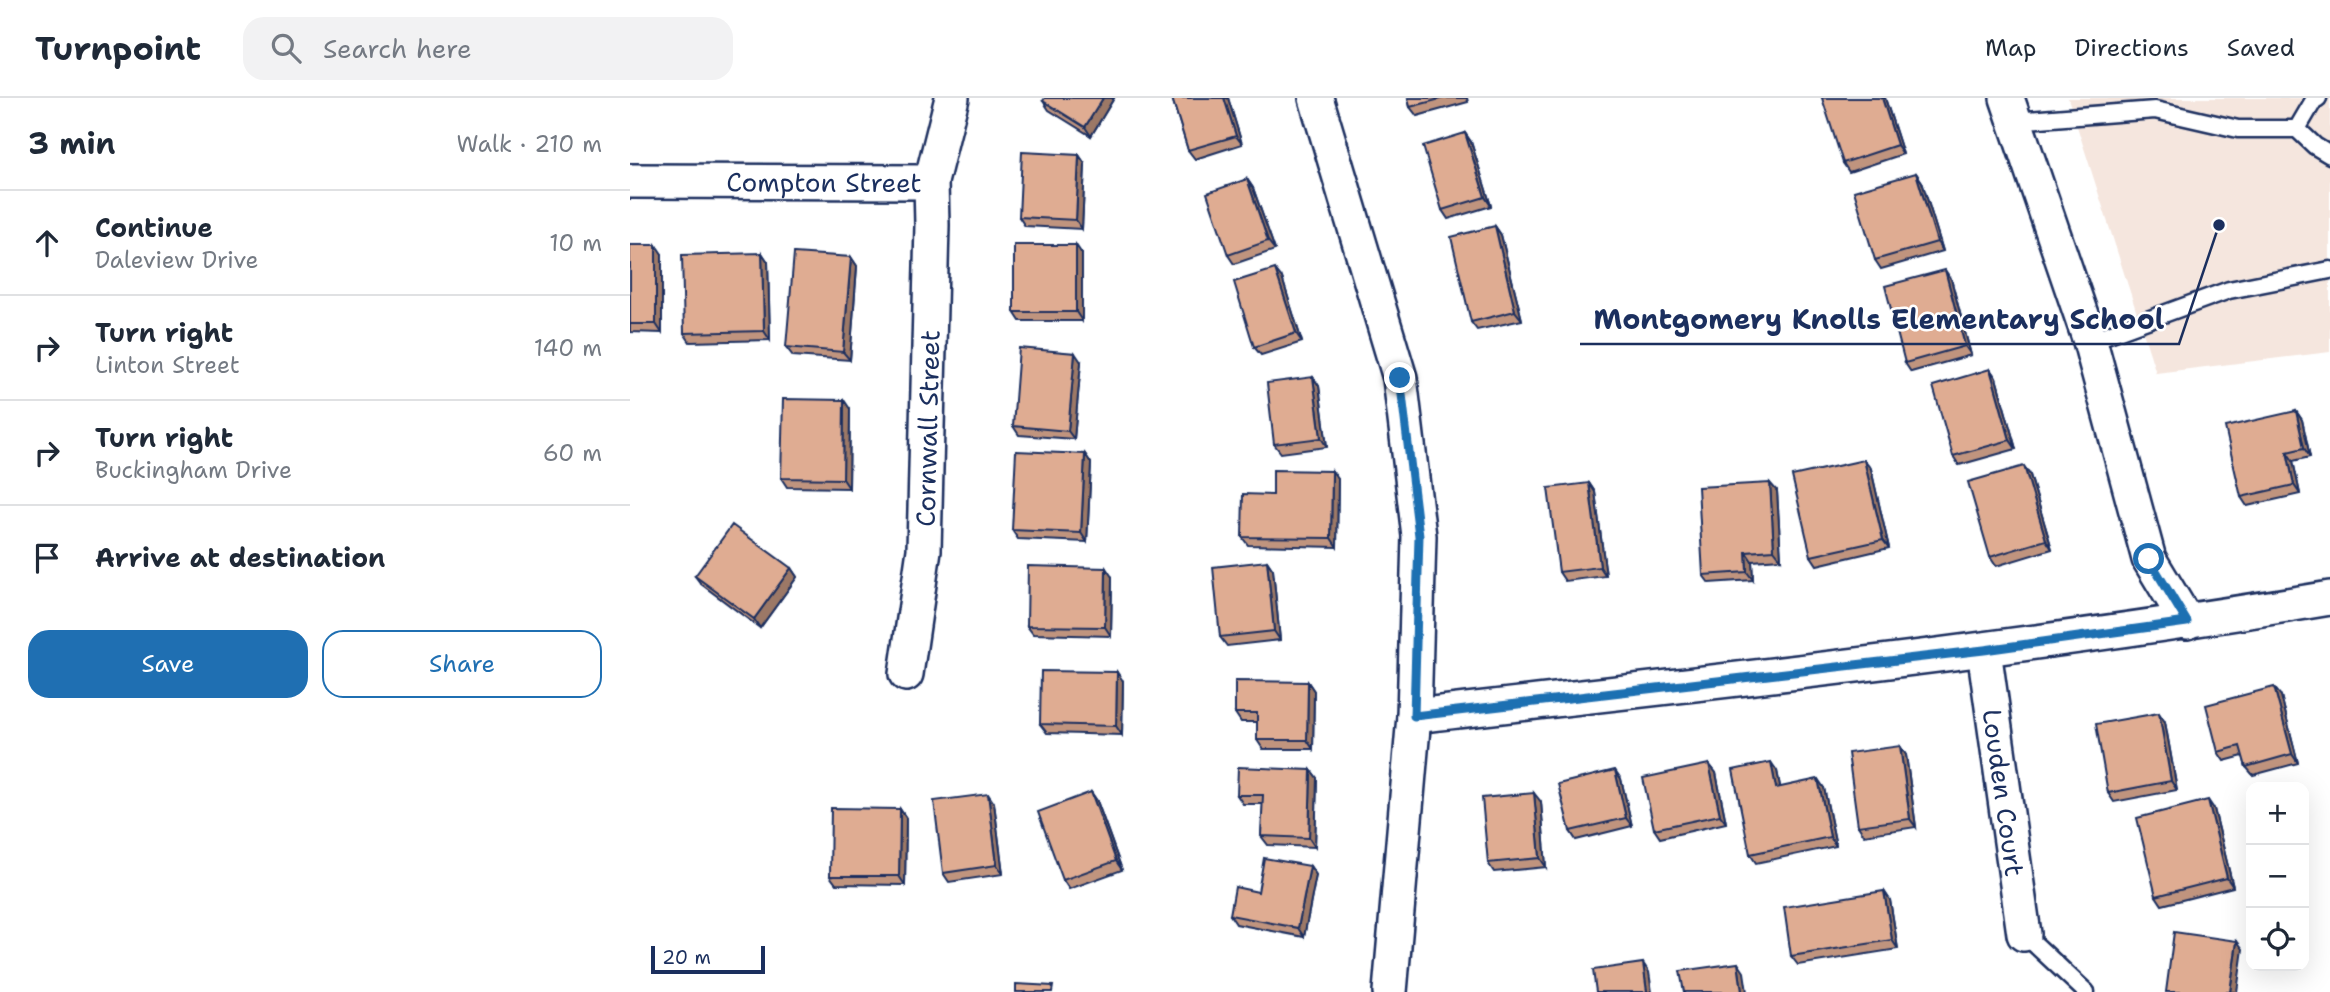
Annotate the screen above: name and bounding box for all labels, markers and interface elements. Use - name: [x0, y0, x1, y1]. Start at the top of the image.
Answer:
- search box: [243, 17, 733, 80]
- text: Turnpoint: [35, 26, 201, 71]
- icon: search: [267, 29, 305, 67]
- text: Search here: [323, 31, 472, 66]
- text: Map: [1985, 32, 2036, 64]
- text: Directions: [2074, 32, 2189, 64]
- text: Saved: [2227, 32, 2295, 64]
- text: 3 min: [28, 123, 115, 164]
- text: Walk · 210 m: [457, 129, 602, 159]
- street label: Compton Street: [726, 164, 922, 199]
- text: Continue: [95, 210, 213, 245]
- icon: ahead: [28, 224, 66, 262]
- text: 10 m: [549, 228, 602, 258]
- text: Daleview Drive: [95, 245, 259, 275]
- callout: Montgomery Knolls Elementary School: [1580, 295, 2179, 344]
- text: Montgomery Knolls Elementary School: [1593, 300, 2165, 338]
- text: Turn right: [95, 315, 233, 350]
- icon: right: [28, 329, 66, 367]
- street label: Cornwall Street: [907, 329, 947, 527]
- text: 140 m: [534, 333, 602, 363]
- text: Linton Street: [95, 350, 240, 380]
- route end: [1384, 362, 1415, 393]
- text: Turn right: [95, 420, 233, 455]
- icon: right: [28, 434, 66, 472]
- text: 60 m: [543, 438, 602, 468]
- text: Buckingham Drive: [95, 455, 292, 485]
- icon: arrive: [28, 539, 66, 577]
- text: Arrive at destination: [95, 540, 385, 575]
- route start: [2133, 543, 2164, 574]
- button: Save: [28, 630, 308, 698]
- button: Share: [322, 630, 602, 698]
- street label: Louden Court: [1975, 707, 2033, 879]
- map controls: [2246, 782, 2309, 971]
- button: +: [2246, 782, 2309, 845]
- button: −: [2246, 845, 2309, 908]
- button: locate: [2246, 908, 2309, 971]
- scale bar: [651, 943, 765, 975]
- text: 20 m: [662, 945, 711, 970]

